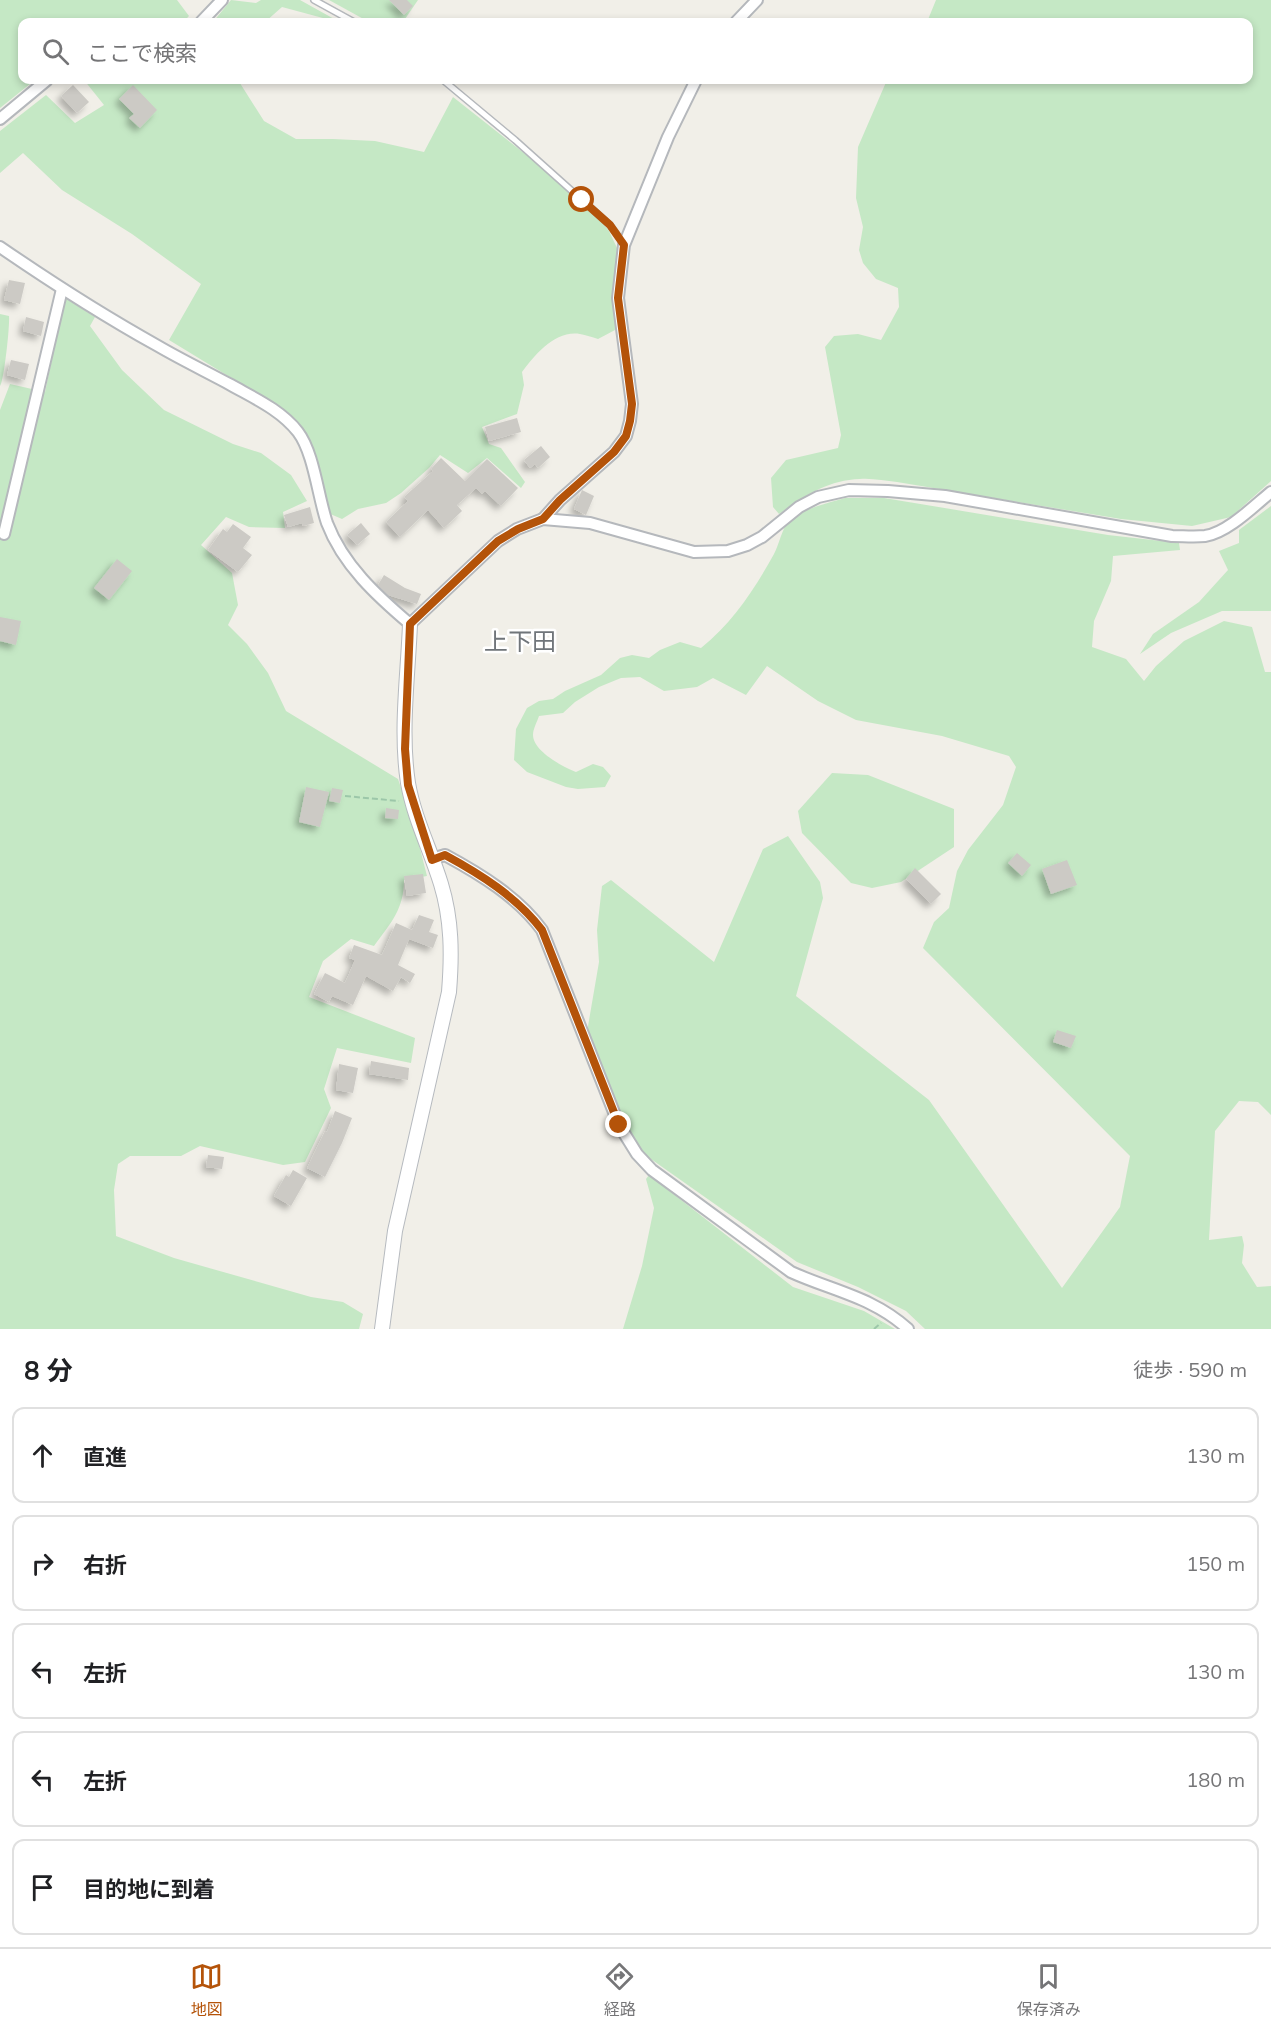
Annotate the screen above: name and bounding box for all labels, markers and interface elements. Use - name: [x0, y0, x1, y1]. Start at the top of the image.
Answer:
- search box: [18, 18, 1253, 84]
- icon: search: [39, 35, 72, 68]
- text: ここで検索: [87, 39, 197, 67]
- route start: [568, 186, 594, 212]
- district label: 上下田: [484, 626, 556, 656]
- route end: [605, 1111, 631, 1137]
- text: 8 分: [24, 1354, 73, 1387]
- text: 徒歩 · 590 m: [1133, 1357, 1247, 1382]
- icon: ahead: [26, 1439, 59, 1472]
- text: 直進: [83, 1443, 127, 1471]
- text: 130 m: [1186, 1443, 1245, 1468]
- icon: right: [26, 1547, 59, 1580]
- text: 右折: [83, 1551, 127, 1579]
- text: 150 m: [1186, 1551, 1245, 1576]
- icon: left: [26, 1655, 59, 1688]
- text: 左折: [83, 1659, 127, 1687]
- text: 130 m: [1186, 1659, 1245, 1684]
- icon: left: [26, 1763, 59, 1796]
- text: 左折: [83, 1767, 127, 1795]
- text: 180 m: [1186, 1767, 1245, 1792]
- icon: arrive: [26, 1871, 59, 1904]
- text: 目的地に到着: [83, 1875, 215, 1903]
- tab: 地図: [190, 1960, 223, 2020]
- tab: 経路: [603, 1960, 636, 2020]
- tab: 保存済み: [1017, 1960, 1081, 2020]

